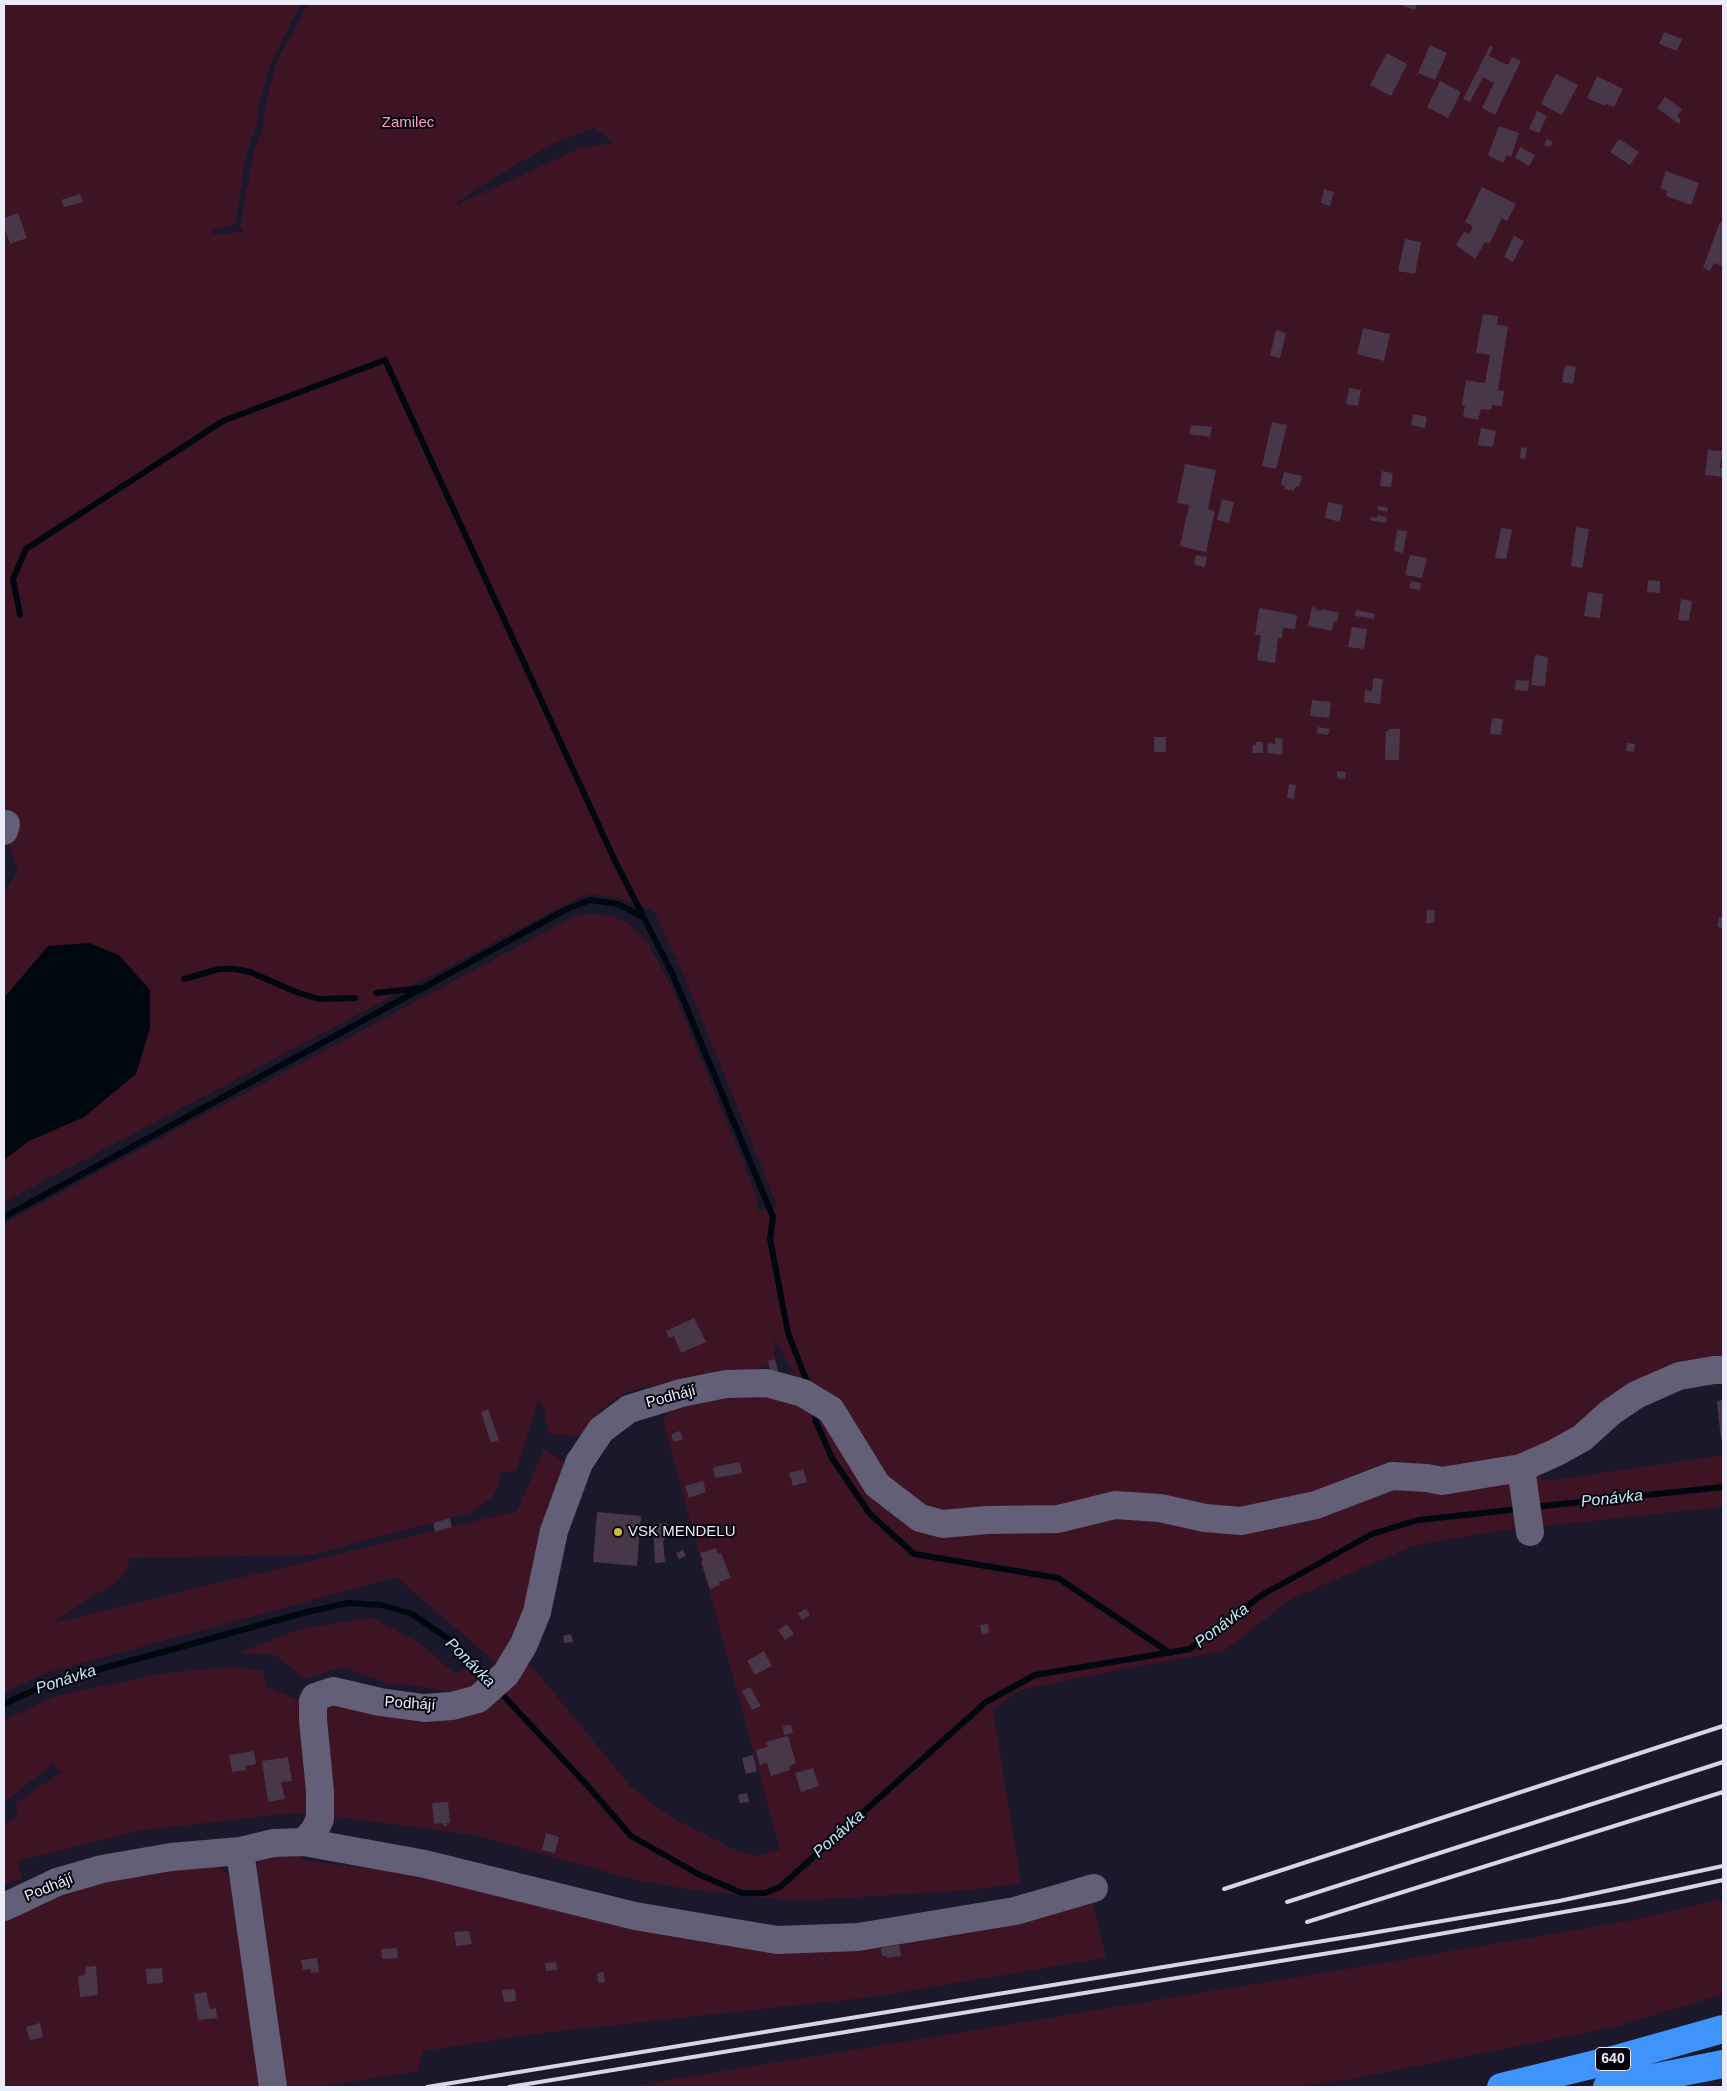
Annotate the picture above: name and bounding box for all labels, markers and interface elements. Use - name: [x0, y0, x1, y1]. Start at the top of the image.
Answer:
- park label: Zamilec: [382, 114, 434, 132]
- street label: Podhájí: [644, 1382, 698, 1412]
- water label: Ponávka: [1580, 1486, 1644, 1512]
- place label: VSK MENDELU: [628, 1523, 736, 1541]
- marker: VSK MENDELU: [612, 1526, 624, 1538]
- water label: Ponávka: [1191, 1600, 1253, 1652]
- water label: Ponávka: [441, 1634, 499, 1692]
- water label: Ponávka: [33, 1661, 99, 1699]
- street label: Podhájí: [384, 1693, 436, 1715]
- water label: Ponávka: [809, 1806, 869, 1862]
- street label: Podhájí: [22, 1870, 76, 1906]
- road number: 640: [1596, 2048, 1630, 2070]

